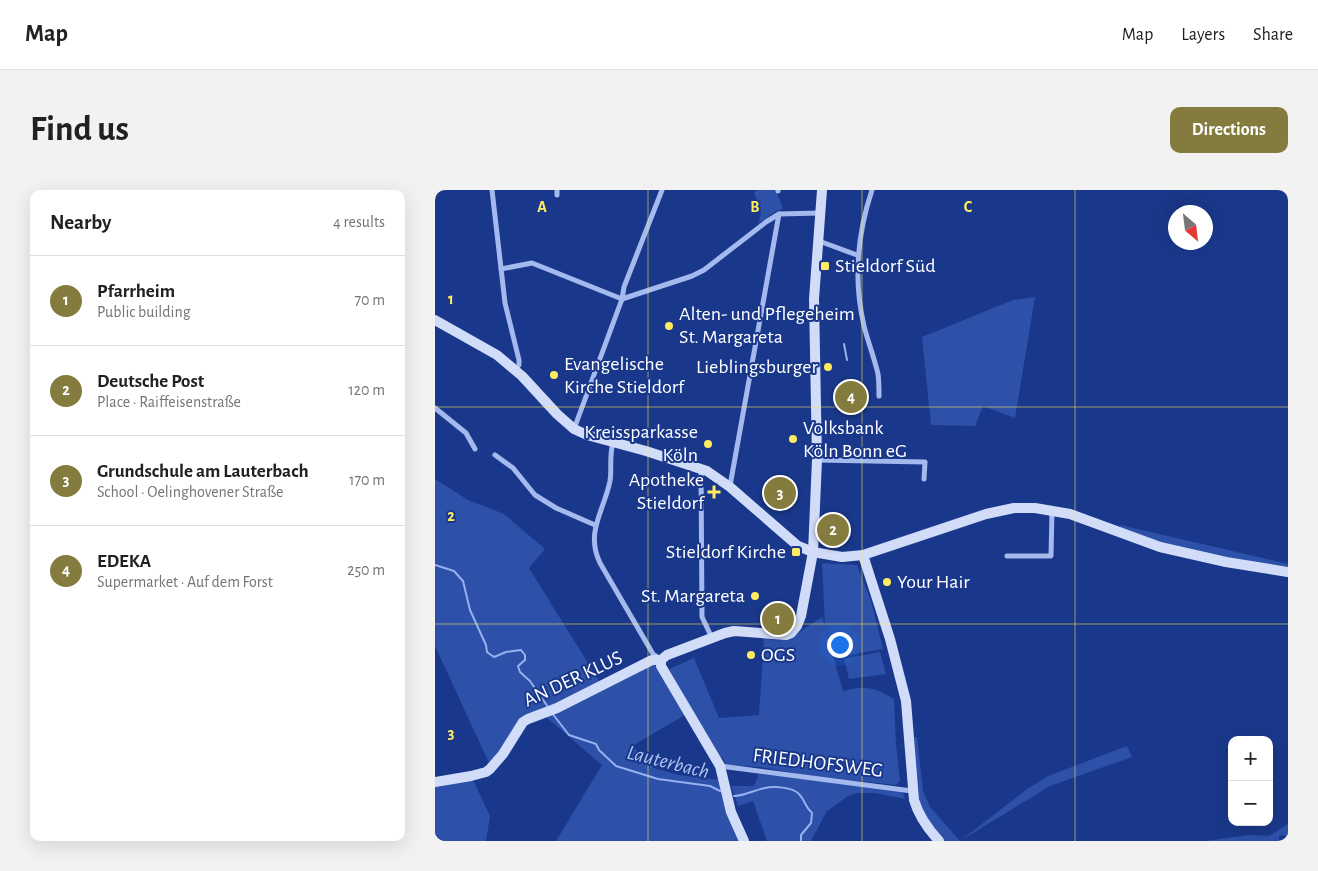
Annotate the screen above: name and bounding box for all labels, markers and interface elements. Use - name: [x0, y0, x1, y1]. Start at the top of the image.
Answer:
- text: Map: [25, 22, 68, 46]
- text: Map: [1122, 26, 1153, 44]
- text: Layers: [1181, 26, 1225, 44]
- text: Share: [1253, 26, 1293, 44]
- button: Directions: [1170, 107, 1288, 153]
- text: Find us: [30, 112, 129, 147]
- text: A: [537, 199, 547, 215]
- text: B: [750, 199, 760, 215]
- text: C: [964, 199, 973, 215]
- north arrow: [1168, 205, 1213, 250]
- text: Nearby: [50, 212, 111, 233]
- text: 4 results: [333, 214, 385, 230]
- place label: Stieldorf Süd: [835, 256, 936, 276]
- marker: Stieldorf Süd: [819, 260, 831, 272]
- text: Pfarrheim: [97, 282, 175, 301]
- text: 1: [448, 291, 454, 307]
- text: 1: [63, 292, 69, 308]
- text: 70 m: [354, 292, 385, 308]
- text: Public building: [97, 304, 191, 320]
- place label: Alten- und Pflegeheim St. Margareta: [679, 304, 855, 347]
- marker: Alten- und Pflegeheim St. Margareta: [663, 320, 675, 332]
- place label: Evangelische Kirche Stieldorf: [564, 354, 685, 397]
- place label: Lieblingsburger: [696, 357, 819, 377]
- marker: Lieblingsburger: [822, 361, 834, 373]
- marker: Evangelische Kirche Stieldorf: [548, 369, 560, 381]
- text: Deutsche Post: [97, 372, 204, 391]
- pin: 4: [835, 378, 867, 416]
- text: 2: [62, 382, 70, 398]
- text: 120 m: [348, 382, 385, 398]
- text: Place · Raiffeisenstraße: [97, 394, 241, 410]
- place label: Volksbank Köln Bonn eG: [803, 418, 907, 461]
- place label: Kreissparkasse Köln: [584, 422, 698, 465]
- marker: Volksbank Köln Bonn eG: [787, 433, 799, 445]
- marker: Kreissparkasse Köln: [702, 438, 714, 450]
- text: Grundschule am Lauterbach: [97, 462, 309, 481]
- place label: Apotheke Stieldorf: [629, 470, 705, 513]
- text: 3: [63, 472, 69, 488]
- text: 170 m: [349, 472, 385, 488]
- pin: 3: [764, 474, 796, 512]
- text: School · Oelinghovener Straße: [97, 484, 283, 500]
- marker: Apotheke Stieldorf: [708, 486, 720, 498]
- text: 2: [447, 508, 455, 524]
- pin: 2: [817, 511, 849, 549]
- place label: Stieldorf Kirche: [666, 542, 786, 562]
- marker: Stieldorf Kirche: [790, 546, 802, 558]
- text: EDEKA: [97, 552, 151, 571]
- text: 4: [62, 562, 70, 578]
- text: 250 m: [347, 562, 385, 578]
- place label: Your Hair: [897, 572, 970, 592]
- text: Supermarket · Auf dem Forst: [97, 574, 273, 590]
- marker: Your Hair: [881, 576, 893, 588]
- place label: St. Margareta: [641, 586, 745, 606]
- marker: St. Margareta: [749, 590, 761, 602]
- pin: 1: [762, 600, 794, 638]
- your location: [827, 632, 853, 658]
- place label: OGS: [761, 645, 795, 665]
- street label: AN DER KLUS: [520, 647, 626, 711]
- marker: OGS: [745, 649, 757, 661]
- text: 3: [448, 725, 455, 741]
- map controls: [1228, 736, 1273, 826]
- button: +: [1228, 736, 1273, 781]
- water label: Lauterbach: [625, 742, 711, 782]
- street label: FRIEDHOFSWEG: [752, 745, 884, 781]
- button: −: [1228, 781, 1273, 826]

